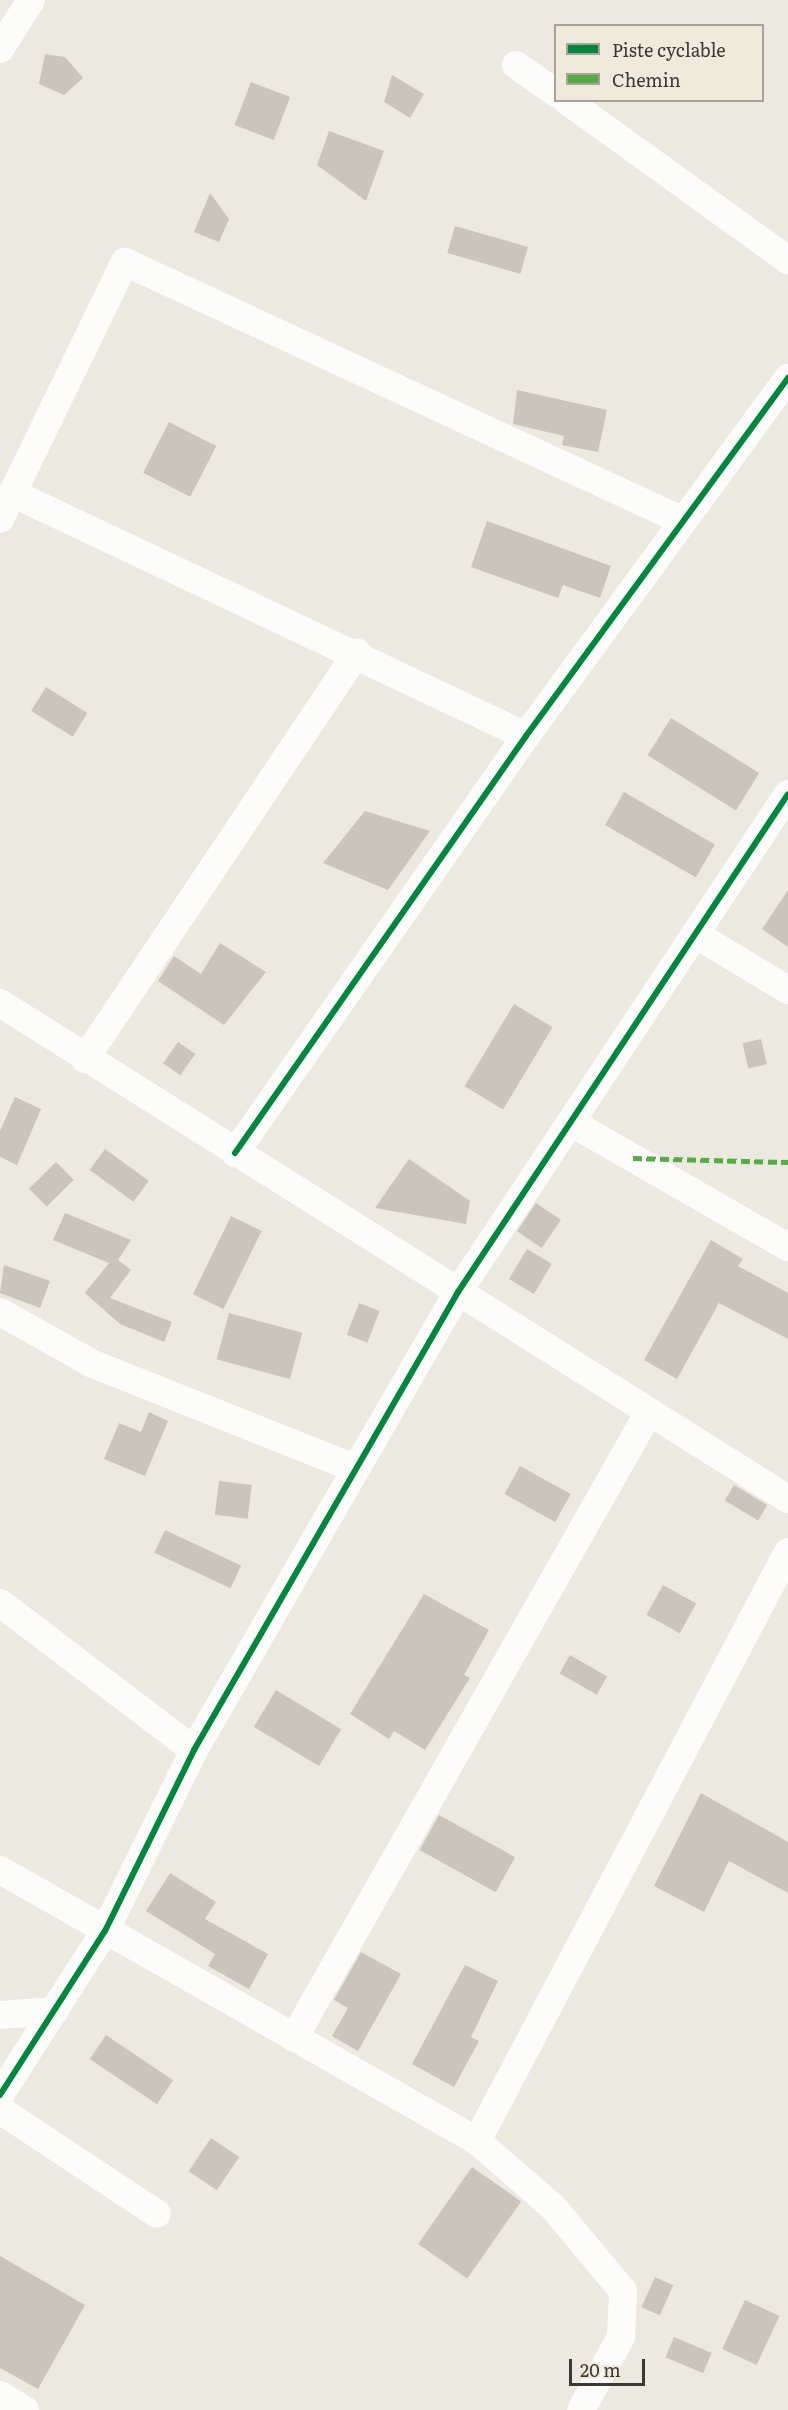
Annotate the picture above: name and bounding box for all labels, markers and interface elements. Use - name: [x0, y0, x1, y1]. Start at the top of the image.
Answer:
- legend: [554, 24, 764, 102]
- text: Piste cyclable: [612, 36, 726, 63]
- text: Chemin: [612, 66, 681, 93]
- scale bar: [572, 2347, 648, 2385]
- text: 20 m: [580, 2356, 621, 2383]

